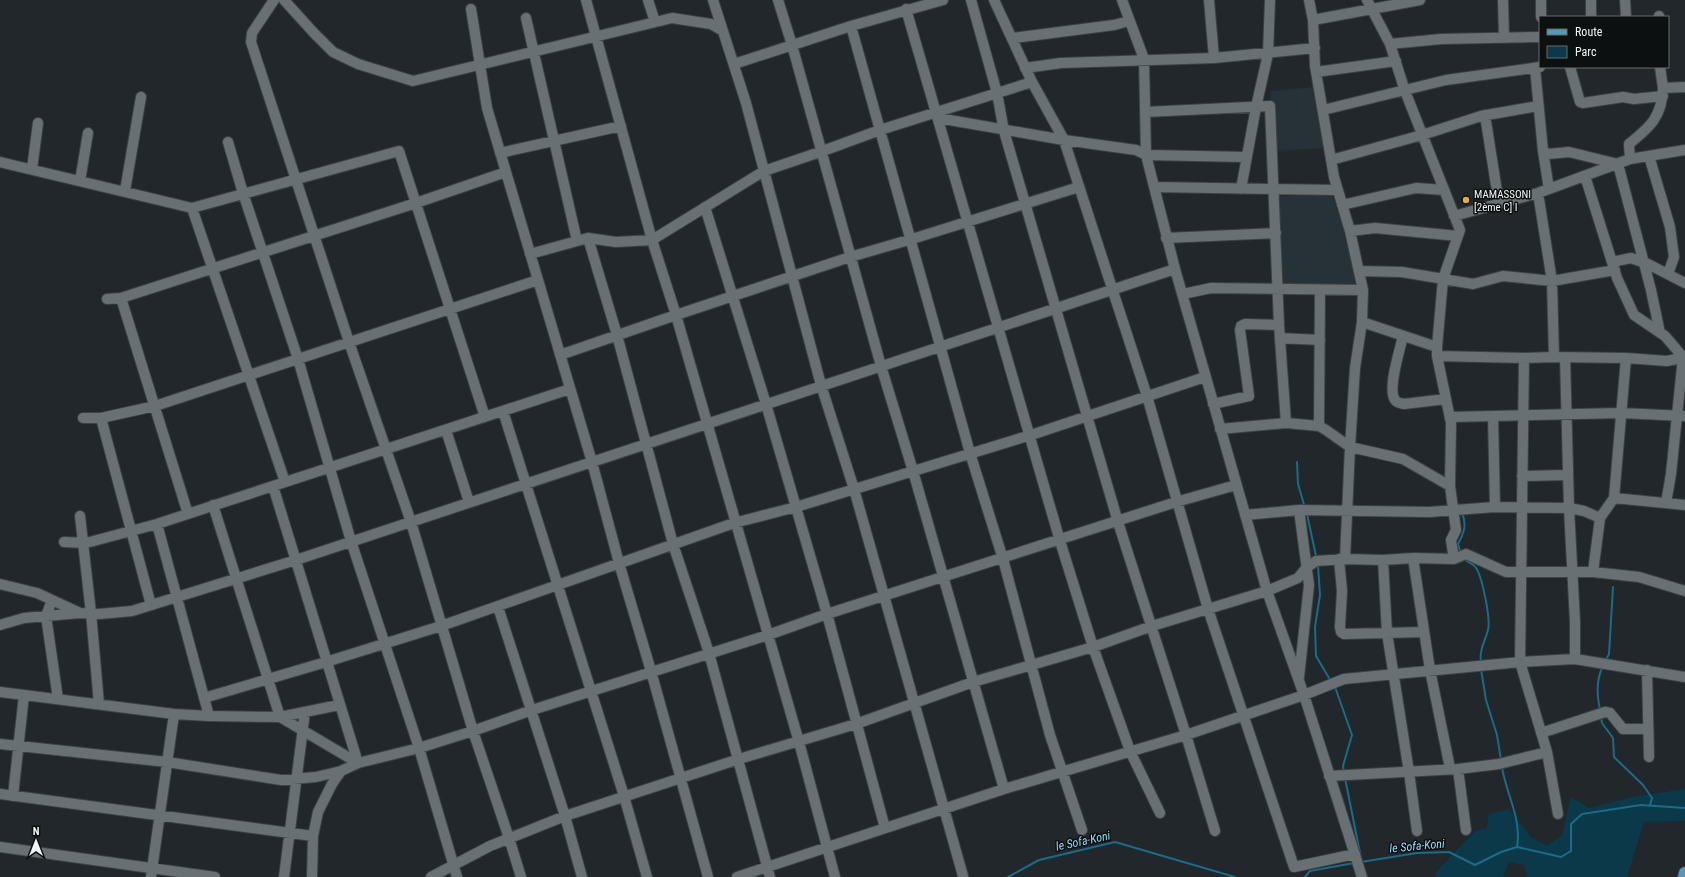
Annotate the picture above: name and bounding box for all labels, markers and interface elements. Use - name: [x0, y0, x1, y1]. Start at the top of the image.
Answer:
- legend: [1539, 16, 1669, 68]
- text: Route: [1575, 25, 1603, 39]
- text: Parc: [1575, 45, 1597, 59]
- place label: MAMASSONI [2ème C] I: [1474, 188, 1531, 214]
- marker: MAMASSONI [2ème C] I: [1461, 195, 1471, 205]
- north arrow: [16, 821, 56, 861]
- text: N: [33, 825, 40, 838]
- water label: le Sofa-Koni: [1055, 828, 1112, 854]
- water label: le Sofa-Koni: [1389, 837, 1445, 855]

